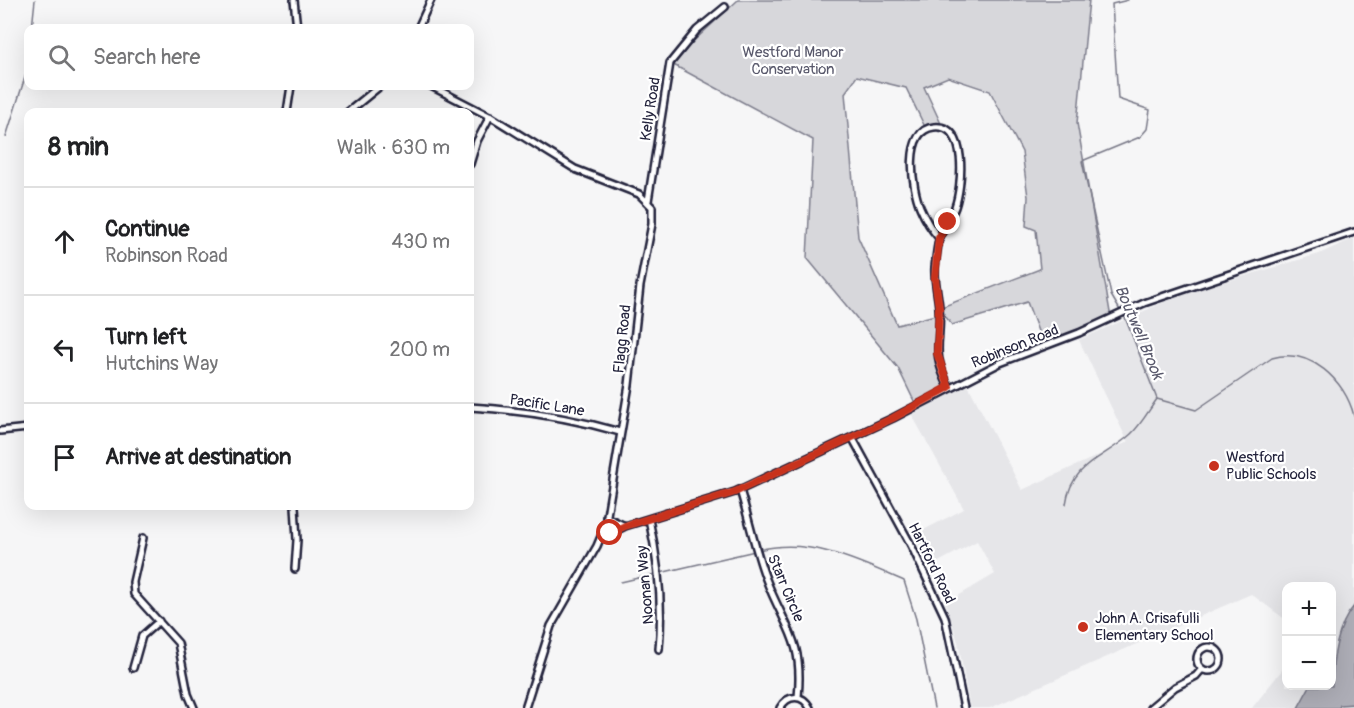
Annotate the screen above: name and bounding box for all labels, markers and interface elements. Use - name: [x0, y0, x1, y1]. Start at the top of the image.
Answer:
- search box: [24, 24, 474, 90]
- icon: search: [45, 41, 78, 74]
- text: Search here: [93, 43, 200, 71]
- park label: Westford Manor Conservation: [742, 43, 844, 79]
- street label: Kelly Road: [636, 76, 665, 142]
- text: 8 min: [48, 131, 109, 163]
- text: Walk · 630 m: [337, 135, 450, 160]
- route end: [934, 208, 960, 234]
- text: Continue: [105, 215, 189, 243]
- icon: ahead: [48, 225, 81, 258]
- text: 430 m: [391, 229, 450, 254]
- text: Robinson Road: [105, 243, 228, 268]
- water label: Boutwell Brook: [1110, 282, 1168, 384]
- street label: Flagg Road: [609, 304, 636, 374]
- street label: Robinson Road: [969, 320, 1062, 373]
- text: Turn left: [105, 323, 187, 351]
- icon: left: [48, 333, 81, 366]
- text: 200 m: [389, 337, 450, 362]
- text: Hutchins Way: [105, 351, 218, 376]
- street label: Pacific Lane: [508, 390, 586, 421]
- icon: arrive: [48, 441, 81, 474]
- text: Arrive at destination: [105, 443, 291, 471]
- place label: Westford Public Schools: [1226, 448, 1316, 484]
- marker: Westford Public Schools: [1207, 459, 1221, 473]
- route start: [596, 519, 622, 545]
- street label: Hartford Road: [904, 520, 959, 607]
- street label: Noonan Way: [633, 544, 658, 625]
- street label: Starr Circle: [763, 552, 809, 625]
- map controls: [1282, 582, 1336, 690]
- button: +: [1282, 582, 1336, 636]
- place label: John A. Crisafulli Elementary School: [1095, 609, 1214, 645]
- marker: John A. Crisafulli Elementary School: [1076, 620, 1090, 634]
- button: −: [1282, 636, 1336, 690]

